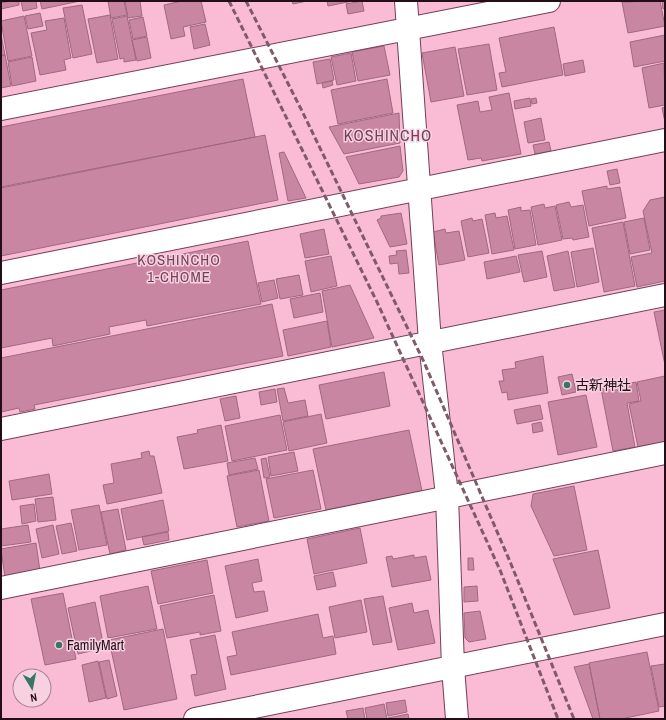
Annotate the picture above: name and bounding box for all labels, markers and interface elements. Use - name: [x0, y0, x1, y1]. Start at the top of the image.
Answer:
- district label: KOSHINCHO: [344, 124, 432, 146]
- district label: KOSHINCHO 1-CHOME: [137, 249, 221, 287]
- place label: 古新神社: [575, 376, 631, 394]
- marker: 古新神社: [562, 380, 572, 390]
- place label: FamilyMart: [67, 636, 124, 654]
- marker: FamilyMart: [54, 640, 64, 650]
- north arrow: [12, 668, 52, 708]
- text: N: [29, 690, 38, 705]

